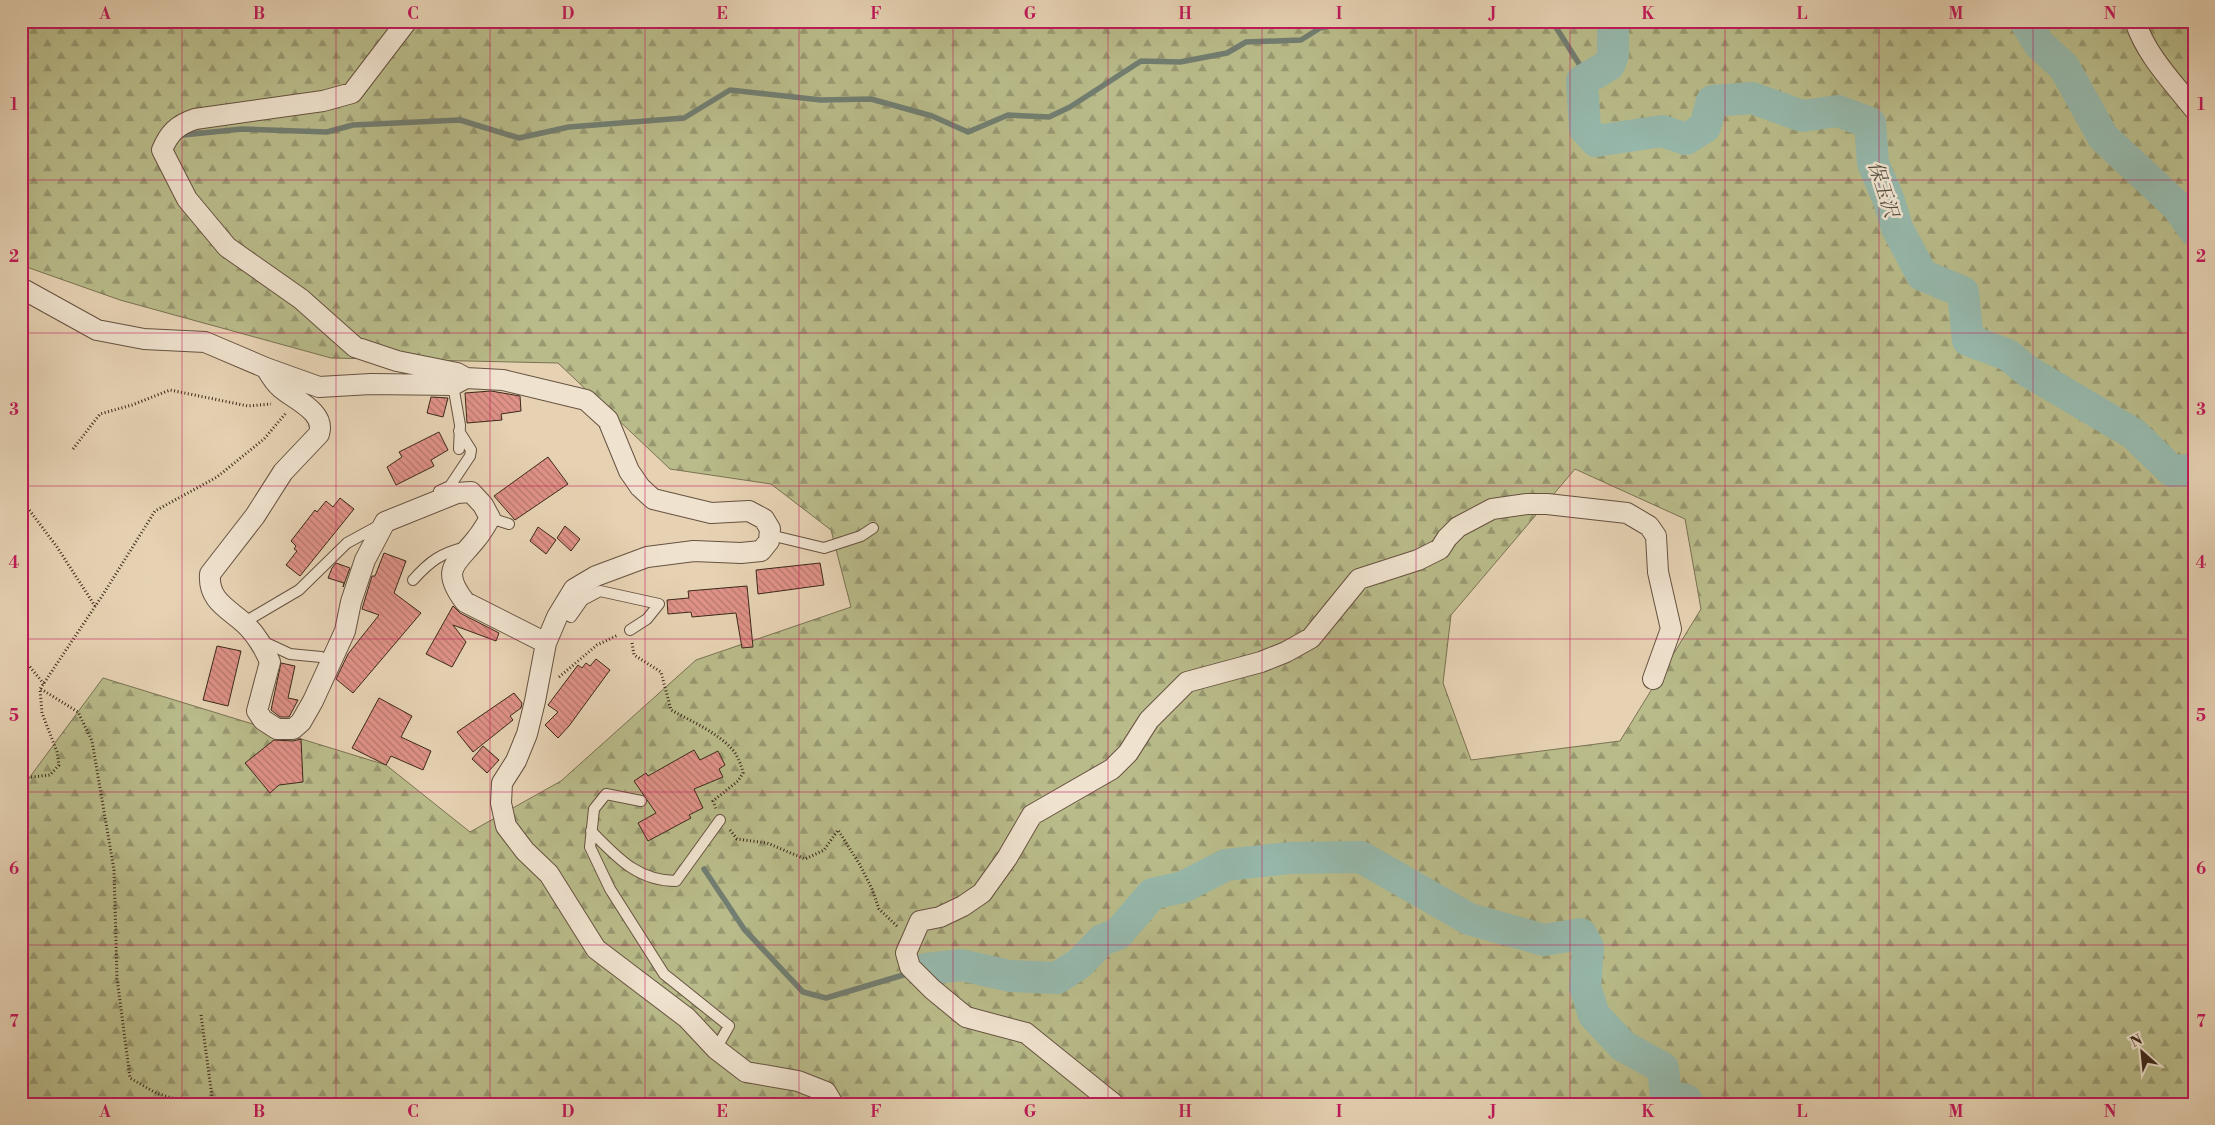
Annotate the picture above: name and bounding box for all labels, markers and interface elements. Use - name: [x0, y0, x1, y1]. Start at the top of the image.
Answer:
- text: A: [98, 4, 111, 24]
- text: B: [253, 4, 265, 24]
- text: C: [407, 4, 419, 24]
- text: D: [562, 4, 575, 24]
- text: E: [716, 4, 728, 24]
- text: F: [870, 4, 882, 24]
- text: G: [1024, 4, 1037, 24]
- text: H: [1178, 4, 1192, 24]
- text: I: [1336, 4, 1342, 24]
- text: J: [1488, 4, 1496, 24]
- text: K: [1642, 4, 1656, 24]
- text: L: [1797, 4, 1808, 24]
- text: M: [1949, 4, 1964, 24]
- text: N: [2104, 4, 2117, 24]
- text: 1: [10, 95, 18, 115]
- text: 1: [2197, 95, 2205, 115]
- water label: 保玉沢: [1863, 158, 1904, 222]
- text: 2: [9, 247, 19, 267]
- text: 2: [2196, 247, 2206, 267]
- text: 3: [9, 400, 19, 420]
- text: 3: [2196, 400, 2206, 420]
- text: 4: [9, 553, 20, 573]
- text: 4: [2196, 553, 2207, 573]
- text: 5: [9, 706, 19, 726]
- text: 5: [2196, 706, 2206, 726]
- text: 6: [9, 859, 19, 879]
- text: 6: [2196, 859, 2206, 879]
- text: 7: [9, 1012, 19, 1032]
- text: 7: [2196, 1012, 2206, 1032]
- north arrow: [2118, 1028, 2168, 1078]
- text: N: [2128, 1031, 2146, 1052]
- text: A: [98, 1102, 111, 1122]
- text: B: [253, 1102, 265, 1122]
- text: C: [407, 1102, 419, 1122]
- text: D: [562, 1102, 575, 1122]
- text: E: [716, 1102, 728, 1122]
- text: F: [870, 1102, 882, 1122]
- text: G: [1024, 1102, 1037, 1122]
- text: H: [1178, 1102, 1192, 1122]
- text: I: [1336, 1102, 1342, 1122]
- text: J: [1488, 1102, 1496, 1122]
- text: K: [1642, 1102, 1656, 1122]
- text: L: [1797, 1102, 1808, 1122]
- text: M: [1949, 1102, 1964, 1122]
- text: N: [2104, 1102, 2117, 1122]

